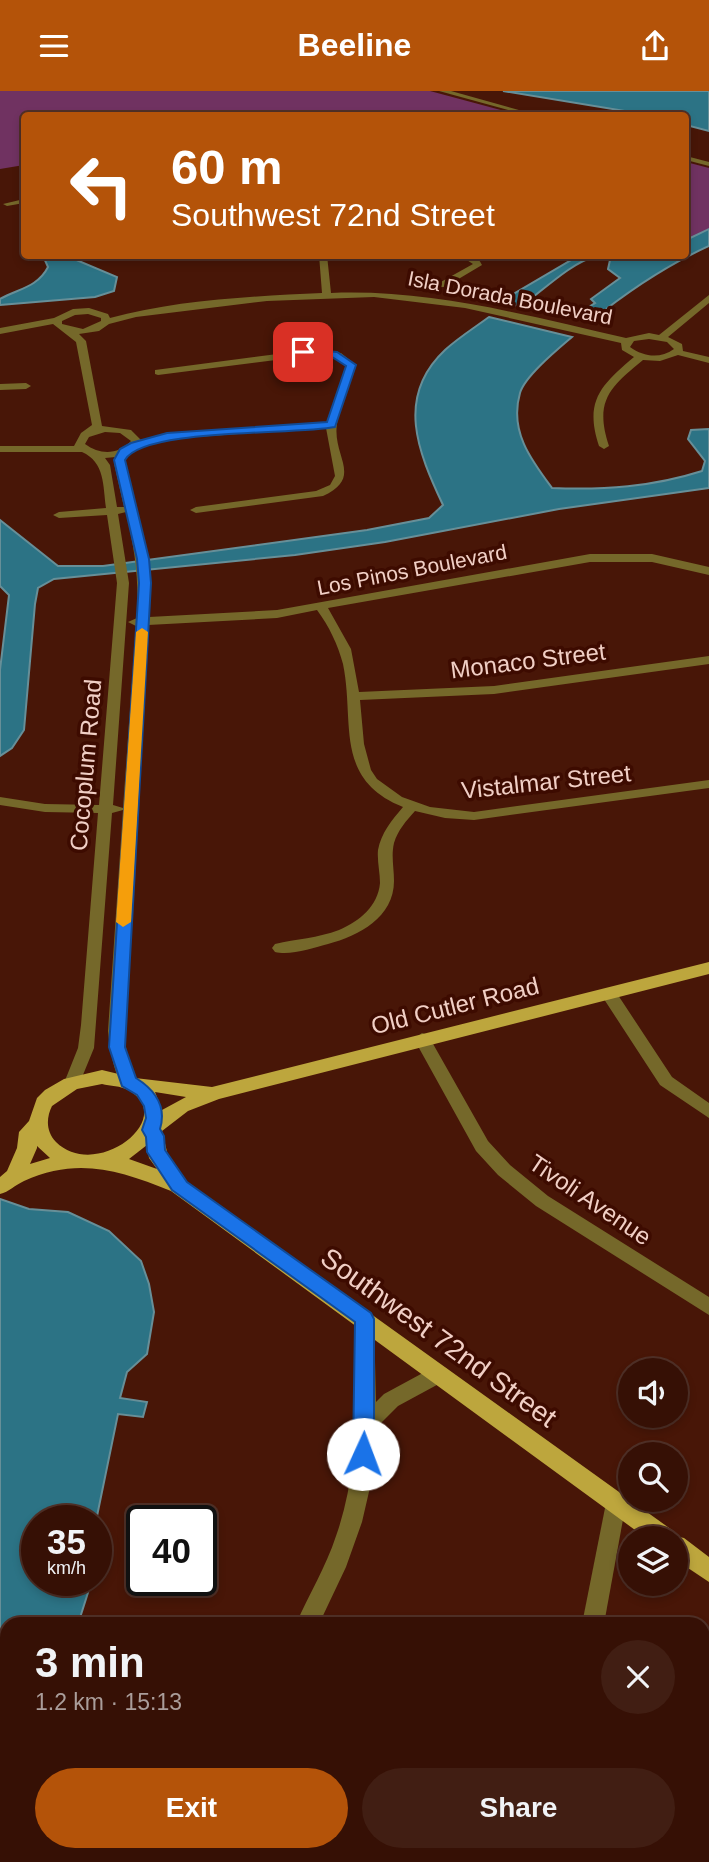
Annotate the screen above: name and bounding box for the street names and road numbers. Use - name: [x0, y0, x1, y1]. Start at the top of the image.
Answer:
- street label: Isla Dorada Boulevard: [406, 266, 614, 329]
- street label: Los Pinos Boulevard: [315, 540, 509, 599]
- street label: Monaco Street: [449, 638, 607, 683]
- street label: Cocoplum Road: [65, 678, 106, 852]
- street label: Vistalmar Street: [460, 759, 632, 804]
- street label: Old Cutler Road: [368, 972, 542, 1039]
- street label: Tivoli Avenue: [524, 1149, 656, 1250]
- street label: Southwest 72nd Street: [315, 1242, 563, 1433]

